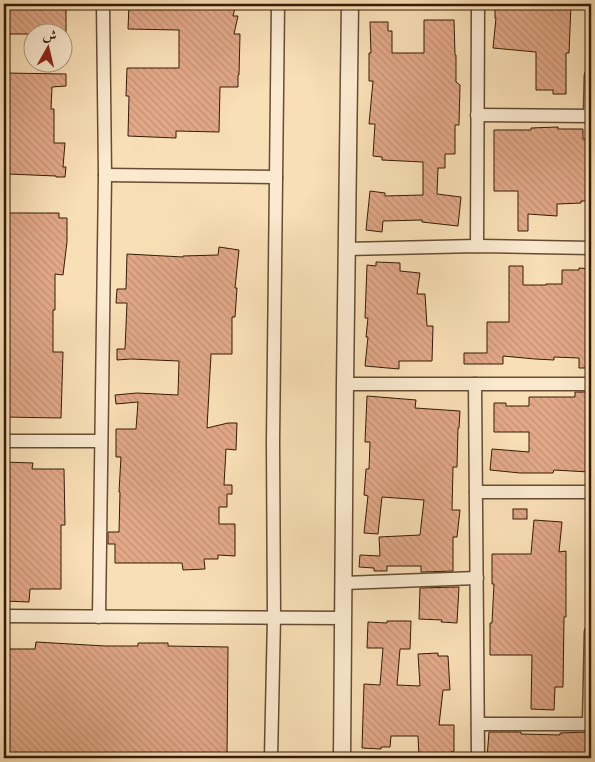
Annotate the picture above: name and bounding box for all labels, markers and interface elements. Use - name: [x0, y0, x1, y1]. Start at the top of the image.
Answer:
- north arrow: [22, 22, 72, 72]
- text: ش: [41, 26, 58, 47]

